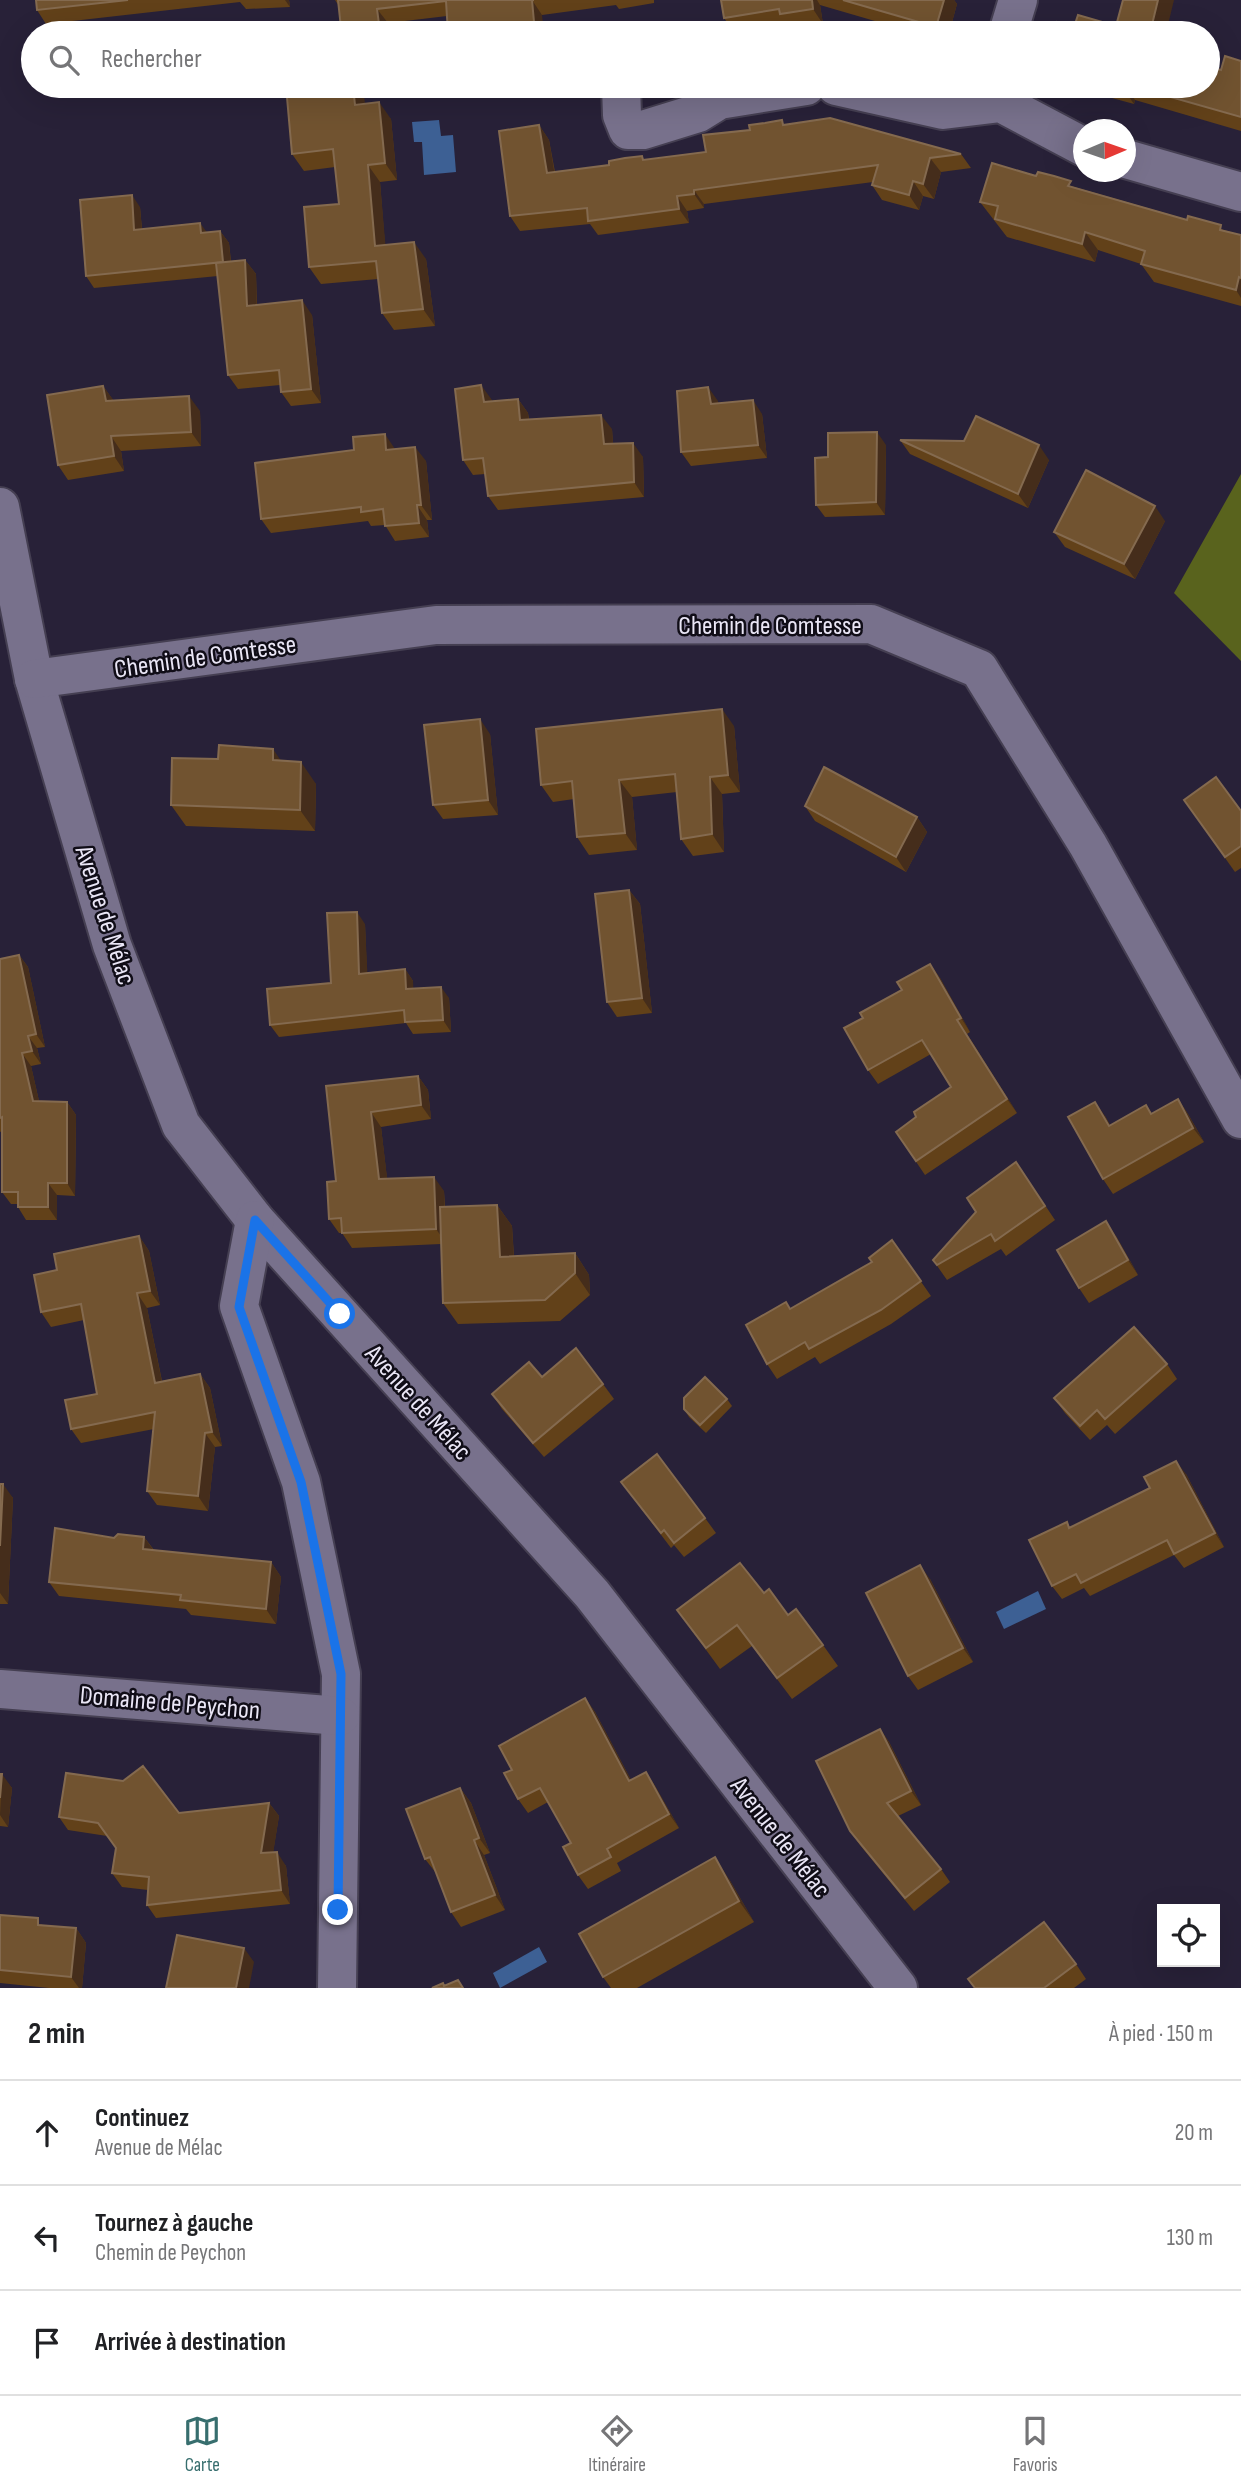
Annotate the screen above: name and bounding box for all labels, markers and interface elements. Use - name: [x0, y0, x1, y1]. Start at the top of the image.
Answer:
- search box: [21, 21, 1220, 98]
- icon: search: [45, 41, 83, 79]
- text: Rechercher: [101, 44, 202, 75]
- north arrow: [1073, 119, 1136, 182]
- street label: Chemin de Comtesse: [678, 611, 862, 642]
- street label: Chemin de Comtesse: [112, 629, 298, 686]
- street label: Avenue de Mélac: [67, 841, 142, 989]
- route start: [324, 1298, 355, 1329]
- street label: Avenue de Mélac: [357, 1338, 478, 1467]
- street label: Domaine de Peychon: [78, 1680, 261, 1727]
- street label: Avenue de Mélac: [723, 1771, 836, 1904]
- route end: [322, 1894, 353, 1925]
- map controls: [1157, 1904, 1220, 1967]
- button: locate: [1157, 1904, 1220, 1967]
- text: 2 min: [28, 2016, 85, 2052]
- text: À pied · 150 m: [1109, 2020, 1213, 2048]
- text: Continuez: [95, 2103, 189, 2134]
- icon: ahead: [28, 2114, 66, 2152]
- text: 20 m: [1175, 2119, 1213, 2147]
- text: Avenue de Mélac: [95, 2134, 223, 2162]
- text: Tournez à gauche: [95, 2208, 253, 2239]
- icon: left: [28, 2219, 66, 2257]
- text: 130 m: [1167, 2224, 1213, 2252]
- text: Chemin de Peychon: [95, 2239, 246, 2267]
- icon: arrive: [28, 2324, 66, 2362]
- text: Arrivée à destination: [95, 2327, 286, 2358]
- tab: Carte: [183, 2412, 221, 2477]
- tab: Itinéraire: [588, 2412, 646, 2477]
- tab: Favoris: [1013, 2412, 1058, 2477]

